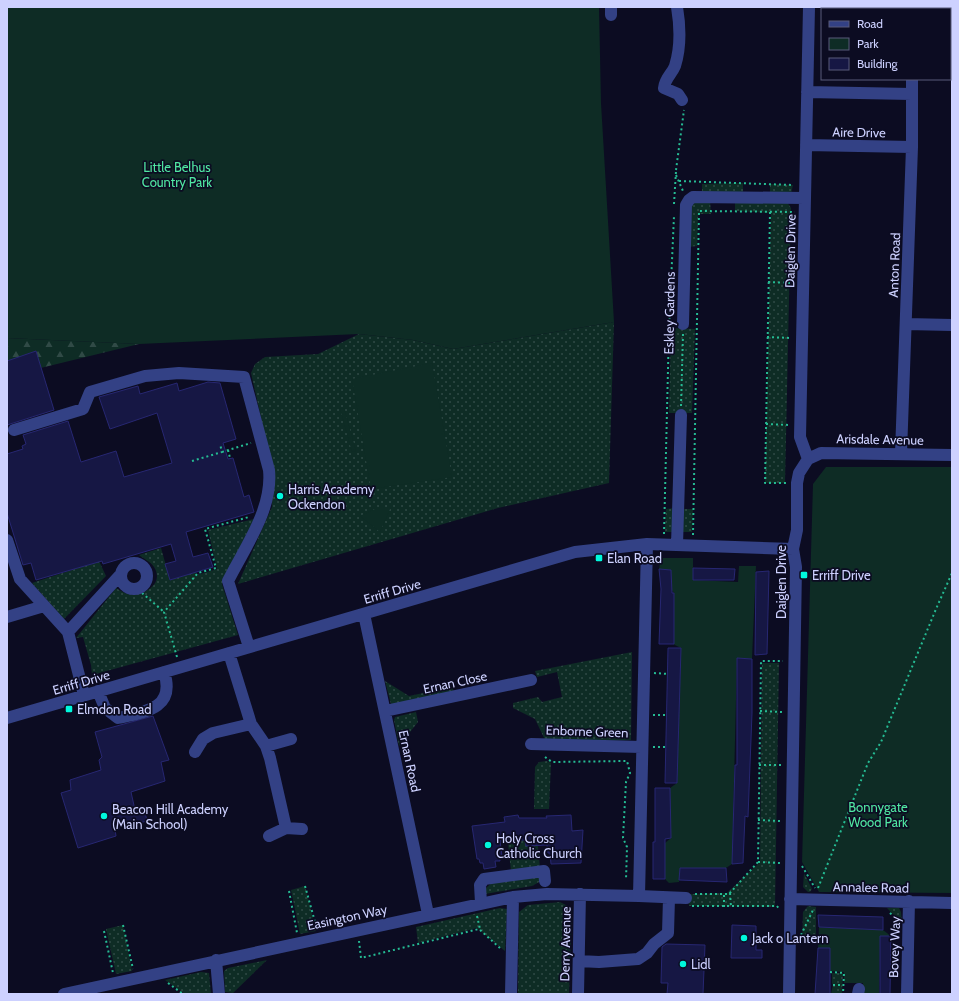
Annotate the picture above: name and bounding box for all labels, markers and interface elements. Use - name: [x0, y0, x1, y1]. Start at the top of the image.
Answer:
- legend: [821, 8, 951, 80]
- text: Road: [857, 16, 883, 31]
- text: Park: [857, 36, 879, 51]
- text: Building: [857, 56, 899, 71]
- street label: Aire Drive: [832, 124, 886, 140]
- park label: Little Belhus Country Park: [142, 159, 212, 190]
- street label: Daiglen Drive: [781, 214, 799, 288]
- street label: Anton Road: [885, 232, 903, 298]
- street label: Eskley Gardens: [660, 271, 678, 355]
- street label: Arisdale Avenue: [836, 430, 924, 448]
- place label: Harris Academy Ockendon: [288, 481, 375, 512]
- marker: Harris Academy Ockendon: [275, 491, 285, 501]
- street label: Daiglen Drive: [773, 545, 789, 619]
- place label: Elan Road: [607, 550, 662, 566]
- marker: Elan Road: [594, 553, 604, 563]
- place label: Erriff Drive: [812, 567, 871, 583]
- marker: Erriff Drive: [799, 570, 809, 580]
- street label: Erriff Drive: [362, 575, 423, 607]
- street label: Erriff Drive: [51, 666, 112, 698]
- street label: Ernan Close: [422, 667, 489, 697]
- place label: Elmdon Road: [77, 701, 151, 717]
- marker: Elmdon Road: [64, 704, 74, 714]
- street label: Enborne Green: [545, 722, 629, 740]
- street label: Ernan Road: [396, 728, 424, 794]
- park label: Bonnygate Wood Park: [848, 799, 908, 830]
- place label: Beacon Hill Academy (Main School): [112, 801, 229, 832]
- marker: Beacon Hill Academy (Main School): [99, 811, 109, 821]
- place label: Holy Cross Catholic Church: [496, 830, 582, 861]
- marker: Holy Cross Catholic Church: [483, 840, 493, 850]
- street label: Annalee Road: [833, 878, 909, 896]
- street label: Easington Way: [306, 901, 389, 933]
- street label: Derry Avenue: [556, 906, 574, 982]
- street label: Bovey Way: [885, 916, 903, 978]
- place label: Jack o Lantern: [751, 930, 828, 946]
- marker: Jack o Lantern: [739, 933, 749, 943]
- place label: Lidl: [691, 956, 711, 972]
- marker: Lidl: [678, 959, 688, 969]

